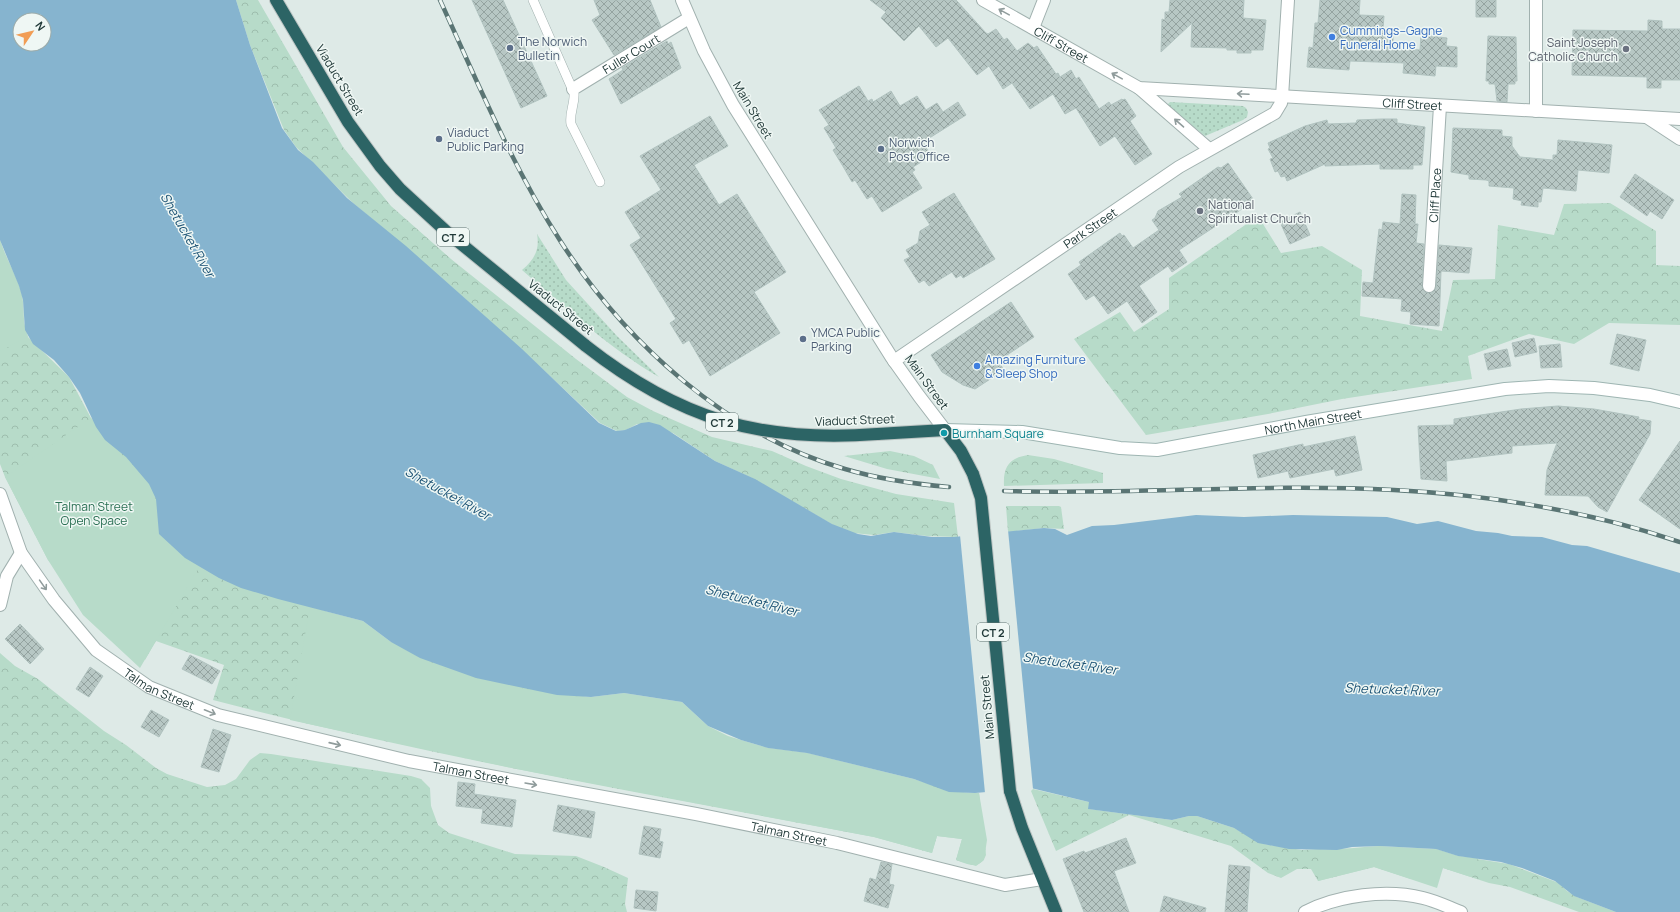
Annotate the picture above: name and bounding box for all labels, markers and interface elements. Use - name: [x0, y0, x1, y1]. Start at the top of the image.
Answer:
- one-way arrow: [998, 7, 1010, 15]
- north arrow: [12, 12, 52, 52]
- text: N: [32, 18, 49, 34]
- street label: Cliff Street: [1031, 22, 1092, 66]
- place label: Cummings–Gagne Funeral Home: [1340, 22, 1442, 53]
- street label: Fuller Court: [599, 29, 663, 78]
- marker: Cummings–Gagne Funeral Home: [1327, 32, 1337, 42]
- place label: The Norwich Bulletin: [518, 33, 587, 64]
- place label: Saint Joseph Catholic Church: [1528, 34, 1618, 65]
- street label: Viaduct Street: [312, 41, 368, 119]
- marker: The Norwich Bulletin: [505, 43, 515, 53]
- marker: Saint Joseph Catholic Church: [1621, 44, 1631, 54]
- one-way arrow: [1111, 71, 1123, 79]
- street label: Main Street: [729, 78, 777, 142]
- one-way arrow: [1237, 91, 1250, 98]
- street label: Cliff Street: [1382, 93, 1443, 114]
- one-way arrow: [1174, 119, 1185, 128]
- place label: Viaduct Public Parking: [447, 124, 524, 155]
- marker: Viaduct Public Parking: [434, 134, 444, 144]
- place label: Norwich Post Office: [889, 134, 950, 165]
- marker: Norwich Post Office: [876, 144, 886, 154]
- street label: Cliff Place: [1424, 167, 1445, 223]
- water label: Shetucket River: [156, 189, 221, 283]
- place label: National Spiritualist Church: [1208, 196, 1311, 227]
- street label: Park Street: [1060, 203, 1120, 252]
- marker: National Spiritualist Church: [1195, 206, 1205, 216]
- road number: CT 2: [437, 228, 469, 246]
- street label: Viaduct Street: [525, 275, 598, 339]
- place label: YMCA Public Parking: [811, 324, 880, 355]
- marker: YMCA Public Parking: [798, 334, 808, 344]
- street label: Main Street: [901, 351, 953, 413]
- place label: Amazing Furniture & Sleep Shop: [985, 351, 1086, 382]
- marker: Amazing Furniture & Sleep Shop: [972, 361, 982, 371]
- street label: North Main Street: [1263, 404, 1363, 438]
- street label: Viaduct Street: [815, 410, 895, 430]
- road number: CT 2: [706, 413, 738, 431]
- place label: Burnham Square: [952, 425, 1044, 442]
- marker: Burnham Square: [939, 428, 949, 438]
- water label: Shetucket River: [402, 462, 496, 525]
- park label: Talman Street Open Space: [55, 498, 133, 529]
- one-way arrow: [39, 579, 47, 590]
- water label: Shetucket River: [704, 580, 803, 621]
- road number: CT 2: [977, 623, 1009, 641]
- water label: Shetucket River: [1022, 647, 1121, 679]
- street label: Talman Street: [121, 664, 198, 713]
- street label: Main Street: [976, 674, 998, 740]
- water label: Shetucket River: [1344, 678, 1442, 700]
- one-way arrow: [203, 708, 215, 716]
- one-way arrow: [329, 740, 342, 748]
- street label: Talman Street: [431, 757, 511, 788]
- one-way arrow: [524, 780, 537, 788]
- street label: Talman Street: [750, 817, 829, 849]

